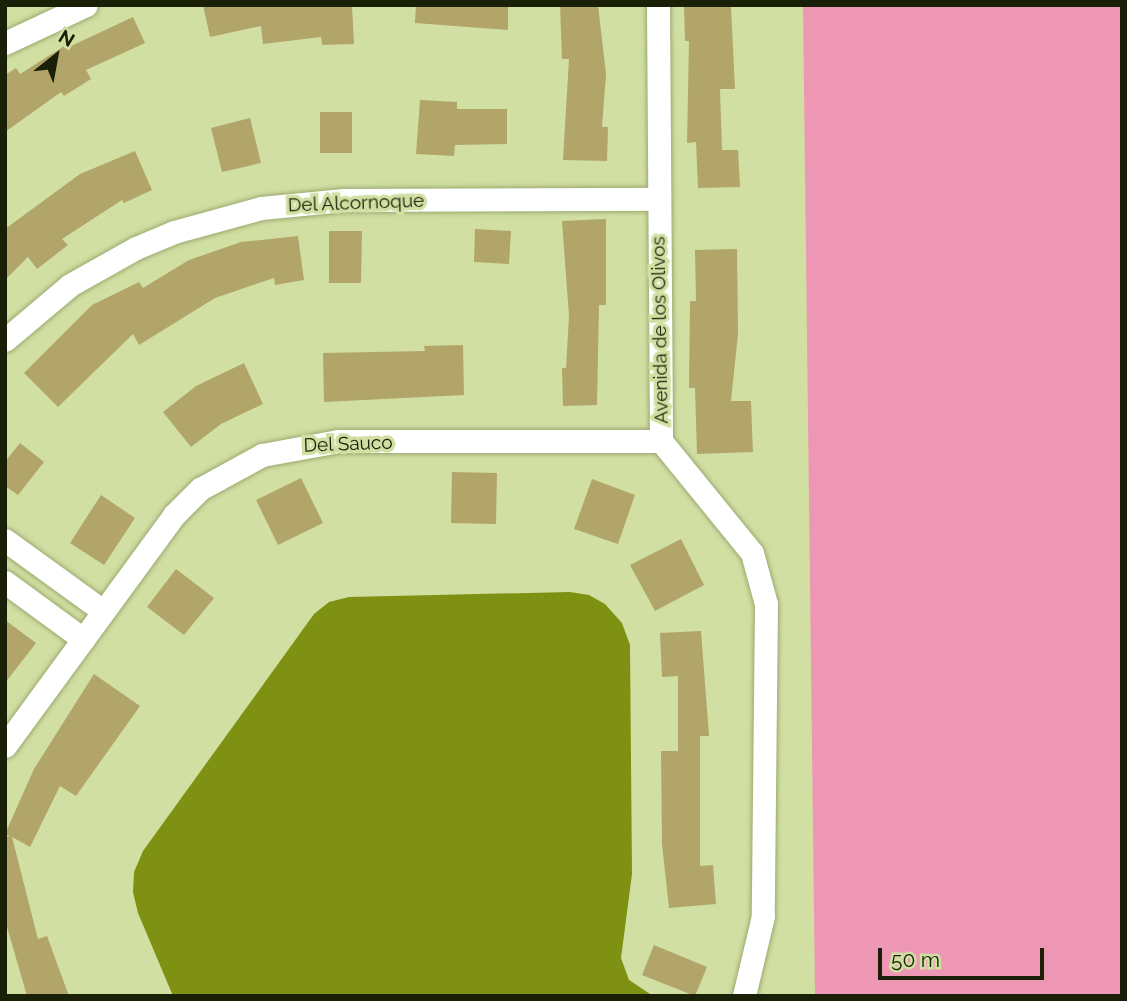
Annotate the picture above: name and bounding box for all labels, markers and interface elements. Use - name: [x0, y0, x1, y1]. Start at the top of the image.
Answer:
- north arrow: [21, 21, 91, 91]
- text: N: [55, 25, 79, 51]
- street label: Del Alcornoque: [287, 189, 425, 217]
- street label: Avenida de los Olivos: [647, 236, 673, 424]
- street label: Del Sauco: [303, 431, 393, 457]
- scale bar: [882, 934, 1048, 978]
- text: 50 m: [891, 947, 940, 972]

